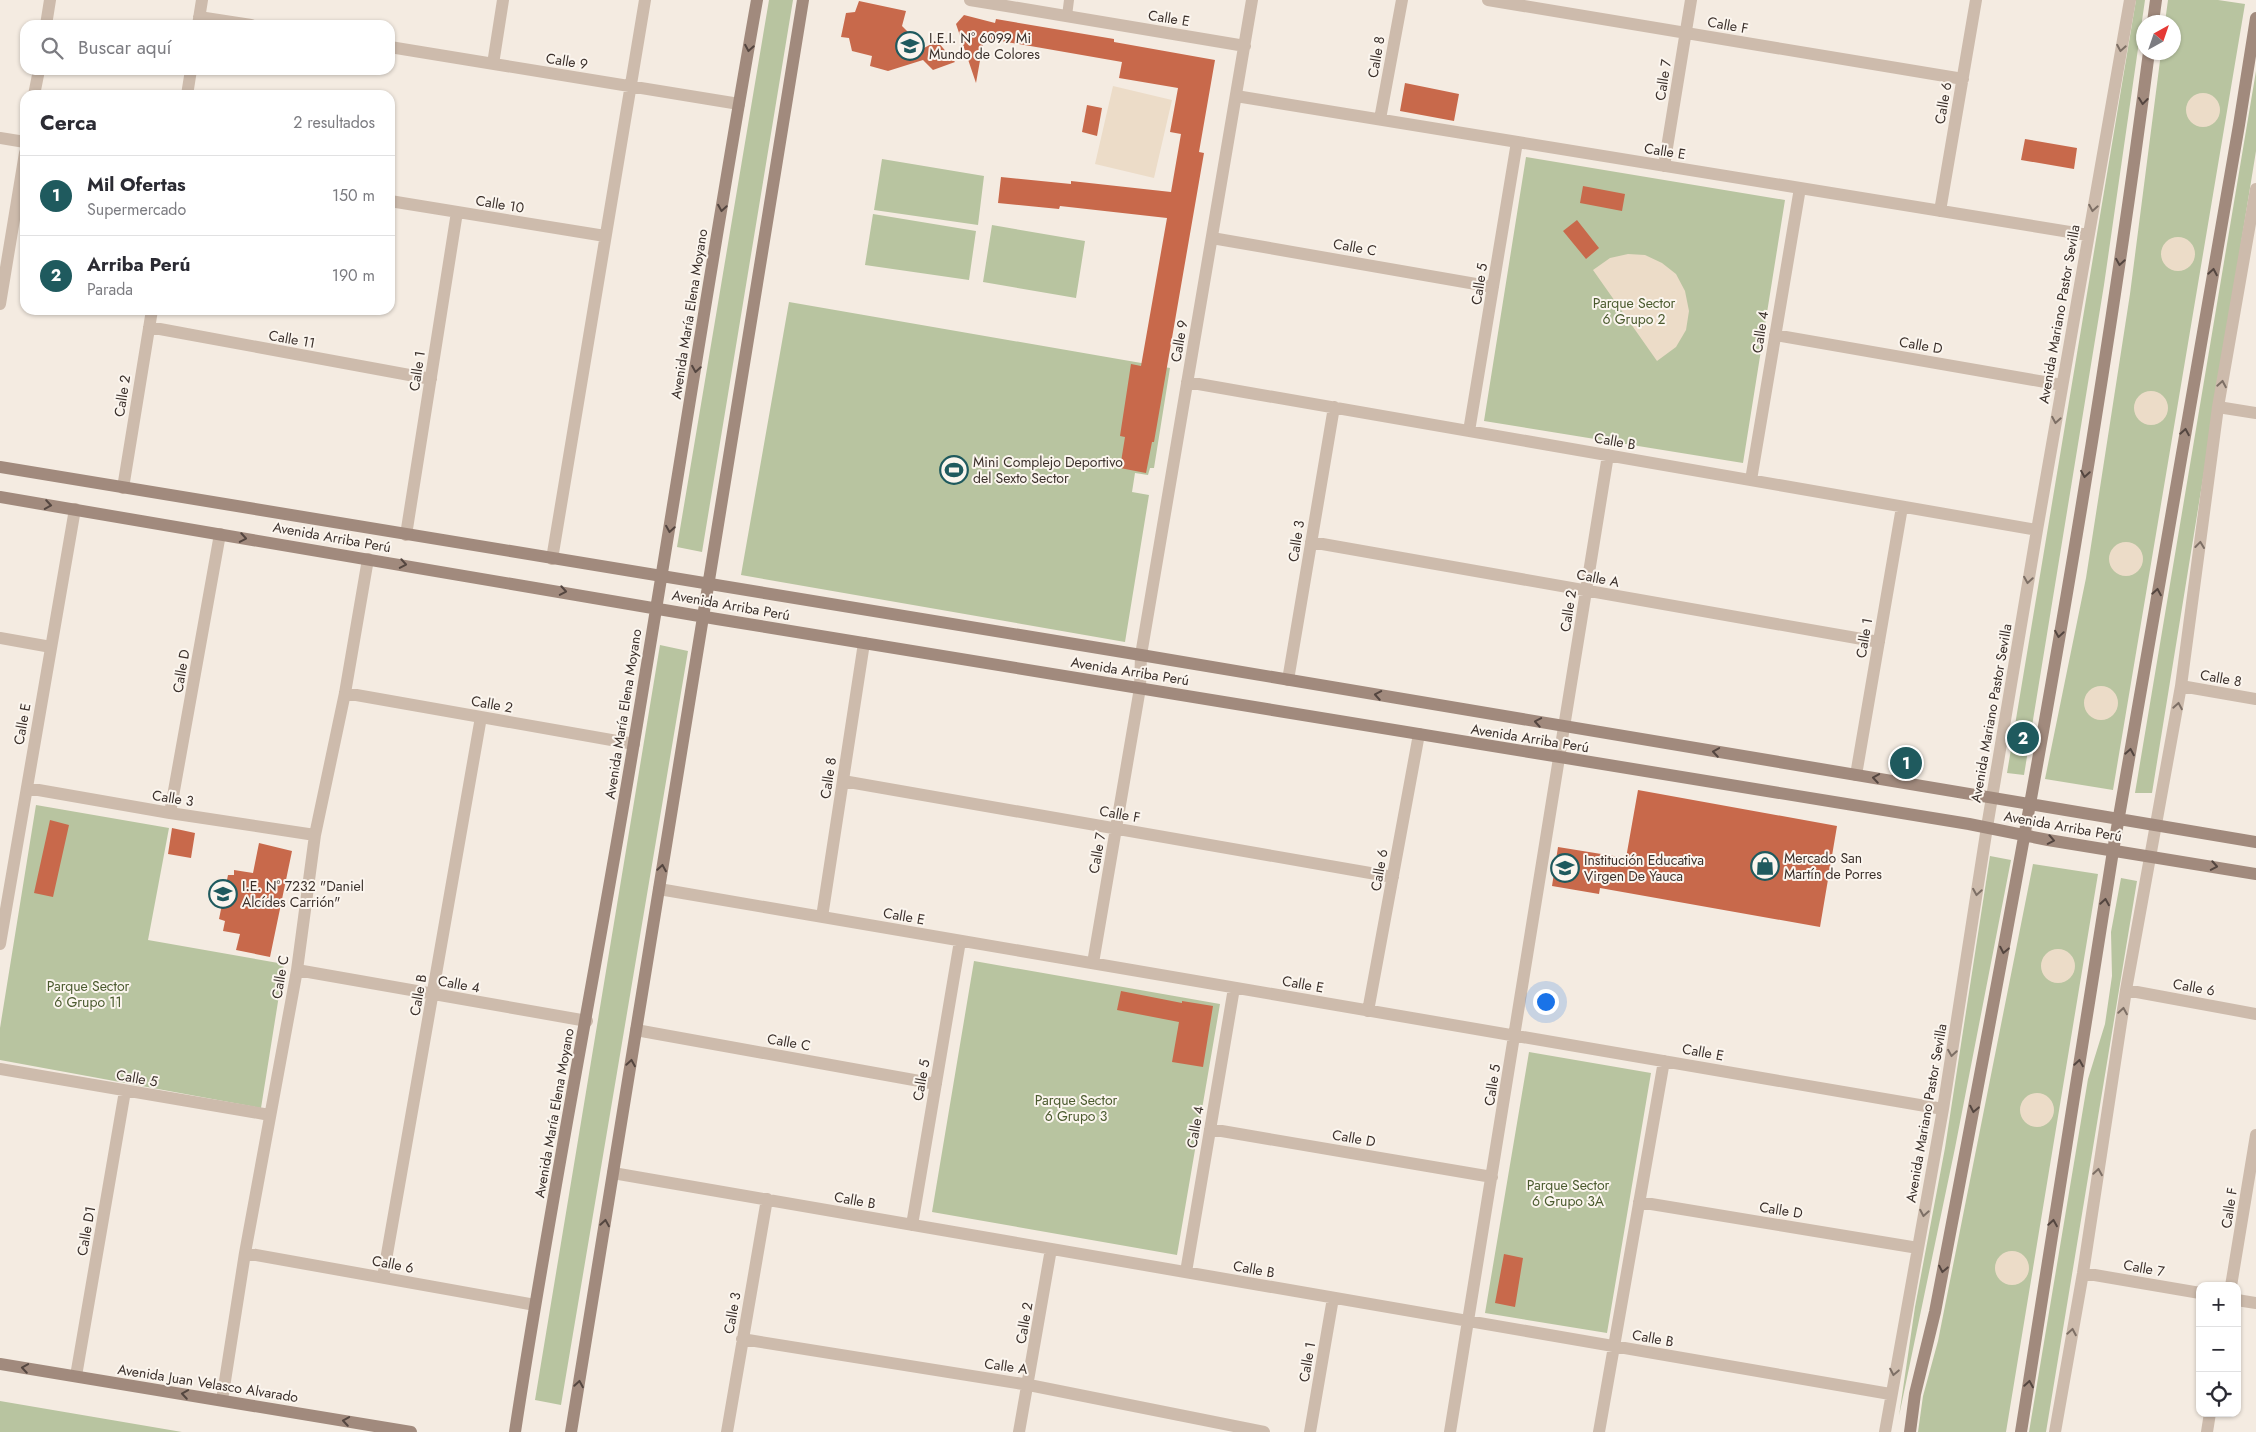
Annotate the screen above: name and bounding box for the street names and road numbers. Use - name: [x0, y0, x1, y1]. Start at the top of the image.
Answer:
- street label: Calle E: [1147, 5, 1191, 31]
- street label: Calle F: [1706, 12, 1750, 38]
- street label: Calle 8: [1363, 35, 1389, 79]
- street label: Calle 9: [545, 48, 589, 74]
- street label: Calle 7: [1650, 57, 1676, 102]
- street label: Calle 6: [1929, 80, 1957, 126]
- street label: Calle E: [1643, 138, 1687, 164]
- street label: Calle 10: [474, 190, 526, 218]
- street label: Avenida Mariano Pastor Sevilla: [2033, 223, 2085, 405]
- street label: Avenida María Elena Moyano: [666, 227, 712, 401]
- street label: Calle C: [1332, 233, 1378, 261]
- street label: Calle 5: [1466, 262, 1492, 306]
- street label: Calle 4: [1747, 310, 1773, 354]
- street label: Calle 9: [1165, 318, 1193, 364]
- street label: Calle 11: [267, 325, 317, 353]
- street label: Calle D: [1898, 331, 1944, 359]
- street label: Calle 1: [404, 349, 430, 393]
- street label: Calle 2: [109, 374, 135, 418]
- street label: Calle B: [1593, 428, 1638, 455]
- street label: Avenida Arriba Perú: [271, 517, 393, 557]
- street label: Calle 3: [1283, 518, 1309, 563]
- street label: Calle A: [1575, 564, 1622, 592]
- street label: Avenida Arriba Perú: [670, 585, 792, 625]
- street label: Calle 2: [1555, 589, 1581, 633]
- street label: Calle 1: [1851, 616, 1877, 660]
- street label: Avenida Mariano Pastor Sevilla: [1965, 622, 2017, 804]
- street label: Avenida María Elena Moyano: [600, 627, 646, 801]
- street label: Calle D: [167, 648, 195, 694]
- street label: Avenida Arriba Perú: [1069, 652, 1191, 690]
- street label: Calle 8: [2199, 665, 2243, 691]
- street label: Calle 2: [470, 690, 515, 718]
- street label: Calle E: [9, 702, 35, 746]
- street label: Avenida Arriba Perú: [1469, 719, 1591, 757]
- street label: Calle 8: [815, 756, 841, 800]
- street label: Calle 3: [151, 785, 196, 811]
- street label: Calle F: [1098, 801, 1142, 827]
- street label: Avenida Arriba Perú: [2002, 806, 2124, 846]
- street label: Calle 7: [1084, 830, 1111, 875]
- street label: Calle 6: [1365, 847, 1393, 893]
- street label: Calle E: [882, 903, 926, 929]
- street label: Calle C: [266, 954, 294, 1000]
- street label: Calle 4: [436, 970, 482, 998]
- street label: Calle E: [1281, 971, 1325, 997]
- street label: Calle B: [405, 972, 432, 1017]
- street label: Calle 6: [2171, 973, 2217, 1001]
- street label: Avenida Mariano Pastor Sevilla: [1900, 1022, 1952, 1204]
- street label: Avenida María Elena Moyano: [529, 1026, 579, 1199]
- street label: Calle C: [766, 1028, 812, 1056]
- street label: Calle E: [1681, 1039, 1725, 1065]
- street label: Calle 5: [907, 1057, 935, 1102]
- street label: Calle 5: [1479, 1063, 1505, 1107]
- street label: Calle 5: [115, 1064, 160, 1092]
- street label: Calle 4: [1181, 1104, 1209, 1150]
- street label: Calle D: [1331, 1124, 1377, 1152]
- street label: Calle F: [2216, 1186, 2242, 1230]
- street label: Calle B: [833, 1187, 878, 1214]
- street label: Calle D: [1758, 1197, 1804, 1223]
- street label: Calle D1: [72, 1205, 100, 1257]
- street label: Calle 6: [370, 1250, 416, 1278]
- street label: Calle 7: [2122, 1255, 2167, 1282]
- street label: Calle B: [1232, 1256, 1277, 1283]
- street label: Calle 3: [719, 1290, 746, 1335]
- street label: Calle 2: [1010, 1300, 1038, 1345]
- street label: Calle B: [1631, 1325, 1676, 1352]
- street label: Calle 1: [1294, 1340, 1320, 1384]
- street label: Calle A: [983, 1353, 1030, 1379]
- street label: Avenida Juan Velasco Alvarado: [116, 1359, 300, 1407]

